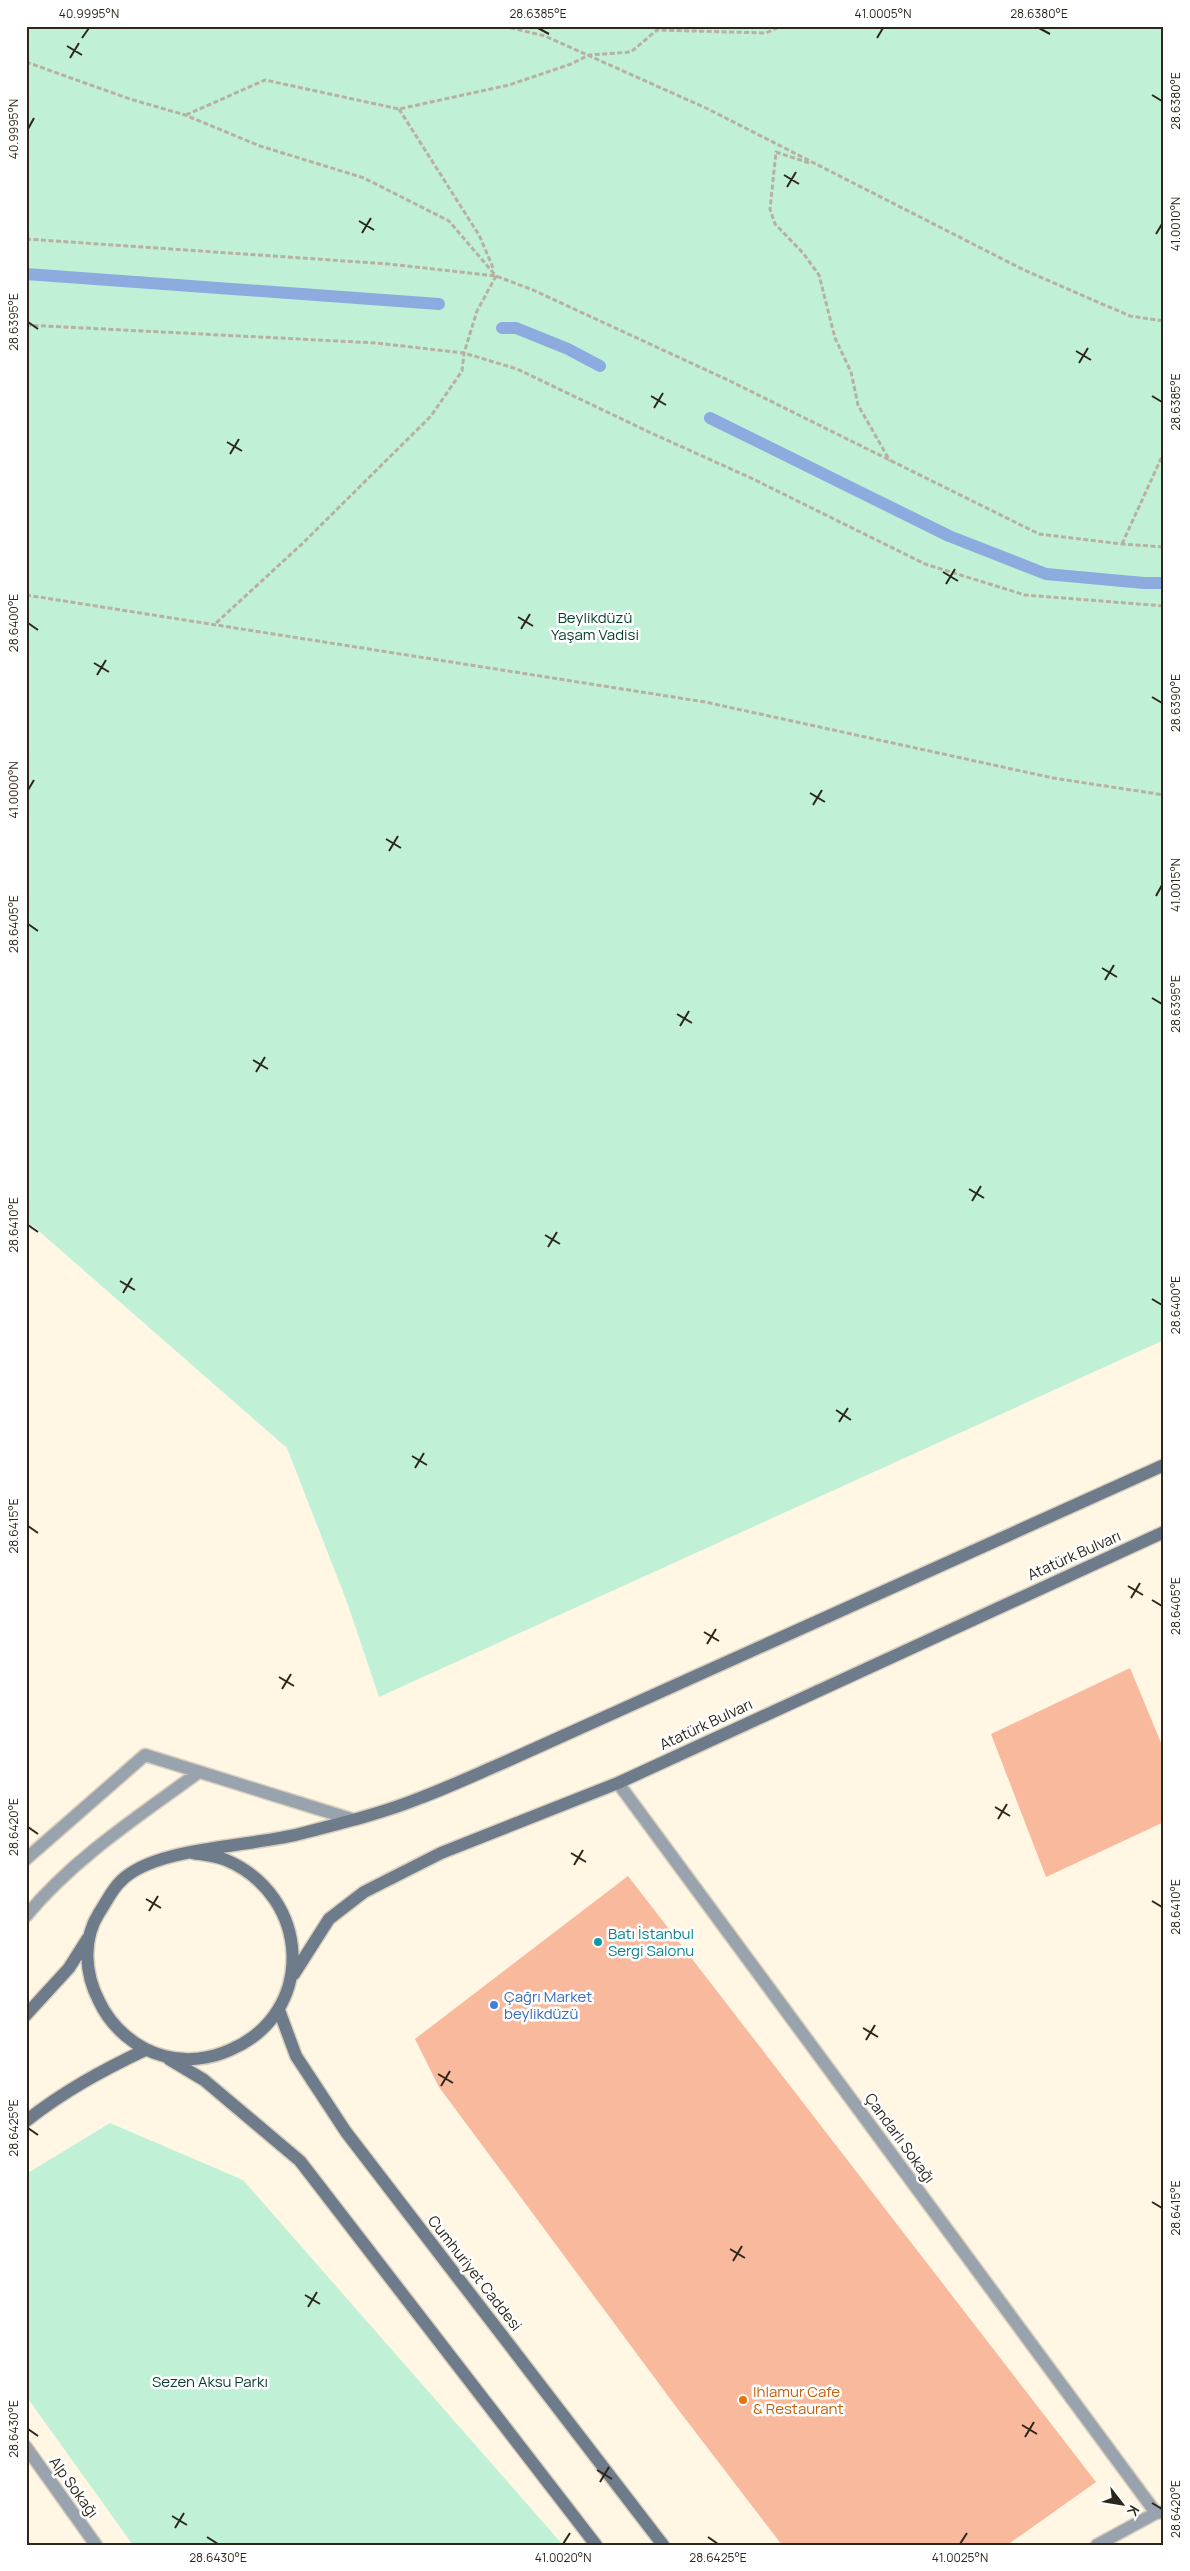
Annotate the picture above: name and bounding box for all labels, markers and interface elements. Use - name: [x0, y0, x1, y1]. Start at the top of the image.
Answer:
- text: 40.9995°N: [59, 5, 119, 22]
- text: 28.6385°E: [509, 5, 567, 22]
- text: 41.0005°N: [855, 5, 911, 22]
- text: 28.6380°E: [1010, 5, 1068, 22]
- text: 28.6380°E: [1167, 72, 1184, 130]
- text: 40.9995°N: [5, 99, 22, 159]
- text: 41.0010°N: [1167, 197, 1184, 251]
- text: 28.6395°E: [5, 293, 22, 351]
- text: 28.6385°E: [1167, 373, 1184, 431]
- text: 28.6400°E: [5, 594, 22, 652]
- park label: Beylikdüzü Yaşam Vadisi: [551, 607, 639, 645]
- text: 28.6390°E: [1167, 674, 1184, 732]
- text: 41.0000°N: [5, 761, 22, 819]
- text: 41.0015°N: [1167, 858, 1184, 912]
- text: 28.6405°E: [5, 895, 22, 953]
- text: 28.6395°E: [1167, 975, 1184, 1033]
- text: 28.6410°E: [5, 1197, 22, 1253]
- text: 28.6400°E: [1167, 1276, 1184, 1334]
- text: 28.6415°E: [5, 1498, 22, 1554]
- street label: Atatürk Bulvarı: [1024, 1525, 1124, 1585]
- text: 28.6405°E: [1167, 1577, 1184, 1635]
- street label: Atatürk Bulvarı: [656, 1693, 756, 1755]
- text: 28.6420°E: [5, 1798, 22, 1856]
- text: 28.6410°E: [1167, 1879, 1184, 1935]
- place label: Batı İstanbul Sergi Salonu: [608, 1923, 694, 1961]
- marker: Batı İstanbul Sergi Salonu: [592, 1936, 604, 1948]
- place label: Çağrı Market beylikdüzü: [504, 1986, 592, 2024]
- marker: Çağrı Market beylikdüzü: [488, 1999, 500, 2011]
- street label: Çandarlı Sokağı: [860, 2089, 940, 2187]
- text: 28.6425°E: [5, 2099, 22, 2157]
- text: 28.6415°E: [1167, 2180, 1184, 2236]
- street label: Cumhuriyet Caddesi: [423, 2211, 527, 2335]
- park label: Sezen Aksu Parkı: [152, 2371, 268, 2392]
- place label: Ihlamur Cafe & Restaurant: [753, 2381, 843, 2419]
- marker: Ihlamur Cafe & Restaurant: [737, 2394, 749, 2406]
- text: 28.6430°E: [5, 2400, 22, 2458]
- street label: Alp Sokağı: [45, 2452, 103, 2522]
- north arrow: [1098, 2478, 1148, 2528]
- text: 28.6420°E: [1167, 2480, 1184, 2538]
- text: K: [1123, 2502, 1144, 2521]
- text: 28.6430°E: [189, 2549, 247, 2566]
- text: 41.0020°N: [535, 2549, 591, 2566]
- text: 28.6425°E: [689, 2549, 747, 2566]
- text: 41.0025°N: [932, 2549, 988, 2566]

